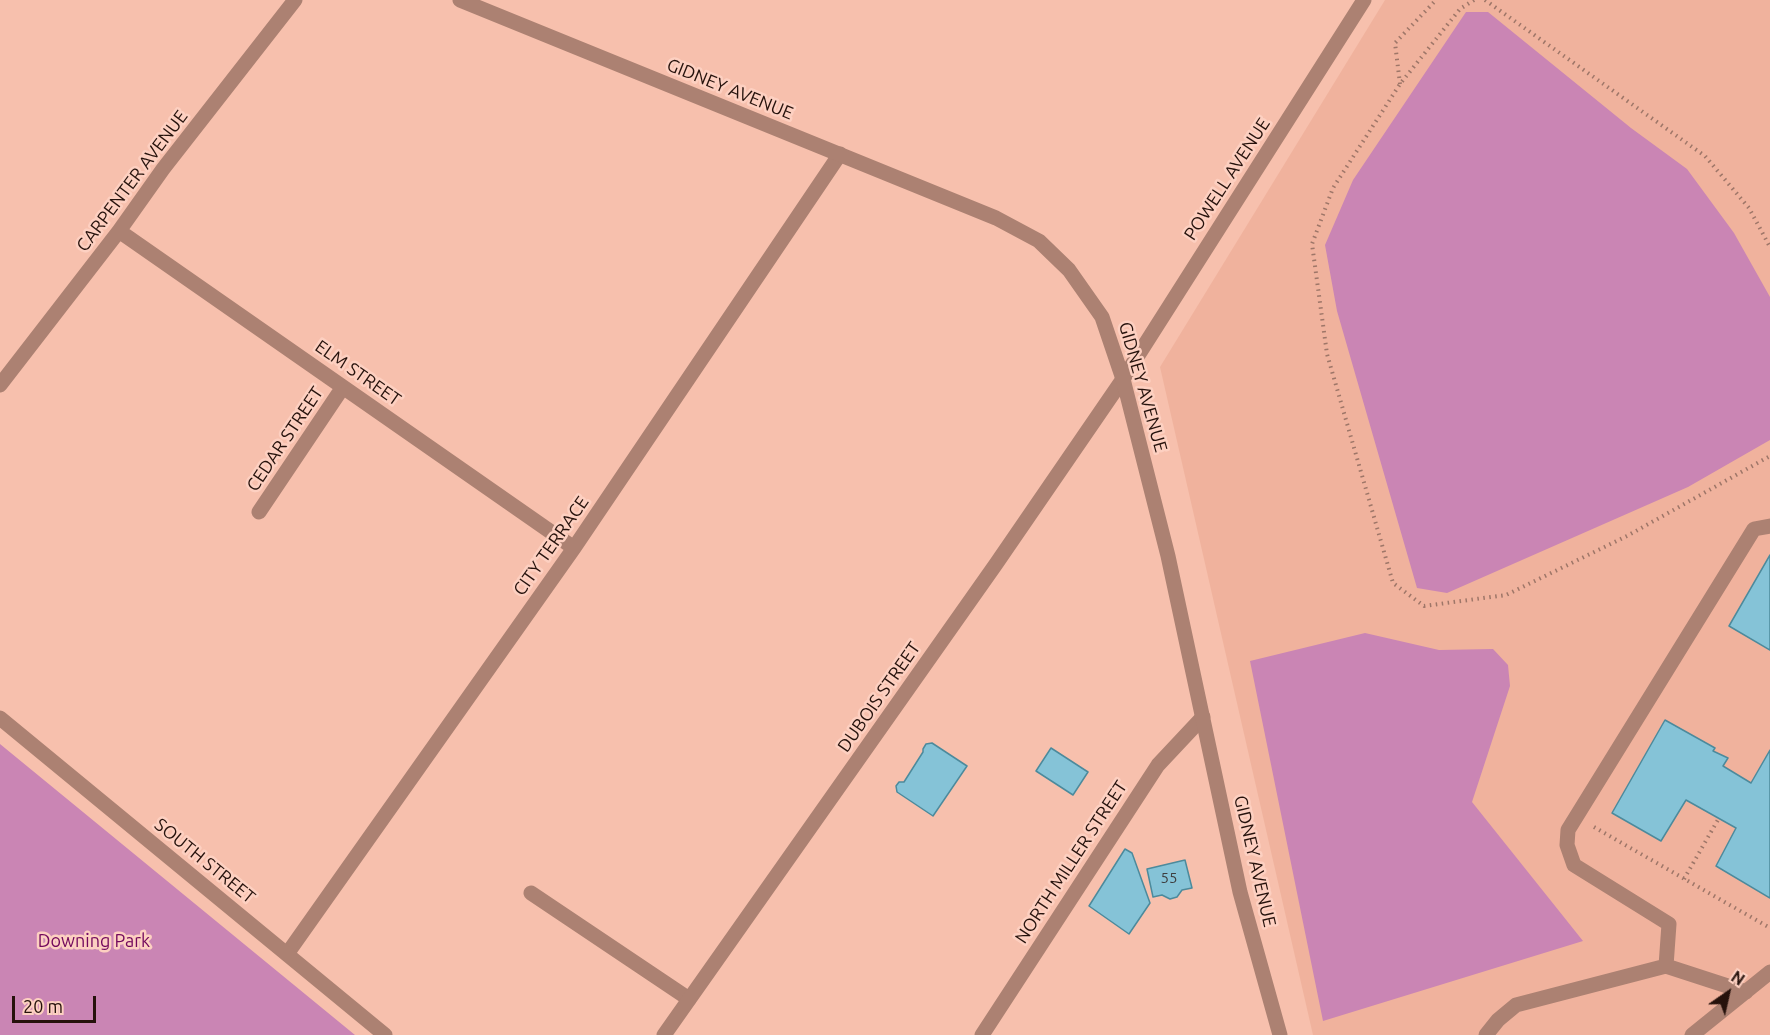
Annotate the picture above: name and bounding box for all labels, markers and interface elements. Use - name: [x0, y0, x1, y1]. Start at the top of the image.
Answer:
- street label: GIDNEY AVENUE: [664, 54, 796, 124]
- street label: CARPENTER AVENUE: [72, 106, 192, 256]
- street label: POWELL AVENUE: [1179, 114, 1275, 244]
- street label: GIDNEY AVENUE: [1114, 319, 1172, 455]
- street label: ELM STREET: [311, 336, 405, 410]
- street label: CEDAR STREET: [242, 383, 328, 495]
- street label: CITY TERRACE: [509, 492, 593, 600]
- street label: DUBOIS STREET: [833, 638, 925, 756]
- street label: NORTH MILLER STREET: [1010, 777, 1132, 947]
- street label: GIDNEY AVENUE: [1229, 793, 1281, 929]
- street label: SOUTH STREET: [150, 814, 260, 908]
- house number: 55: [1161, 869, 1177, 887]
- park label: Downing Park: [38, 930, 150, 952]
- north arrow: [1698, 963, 1758, 1023]
- text: N: [1728, 967, 1748, 989]
- scale bar: [15, 984, 99, 1022]
- text: 20 m: [23, 996, 63, 1016]

